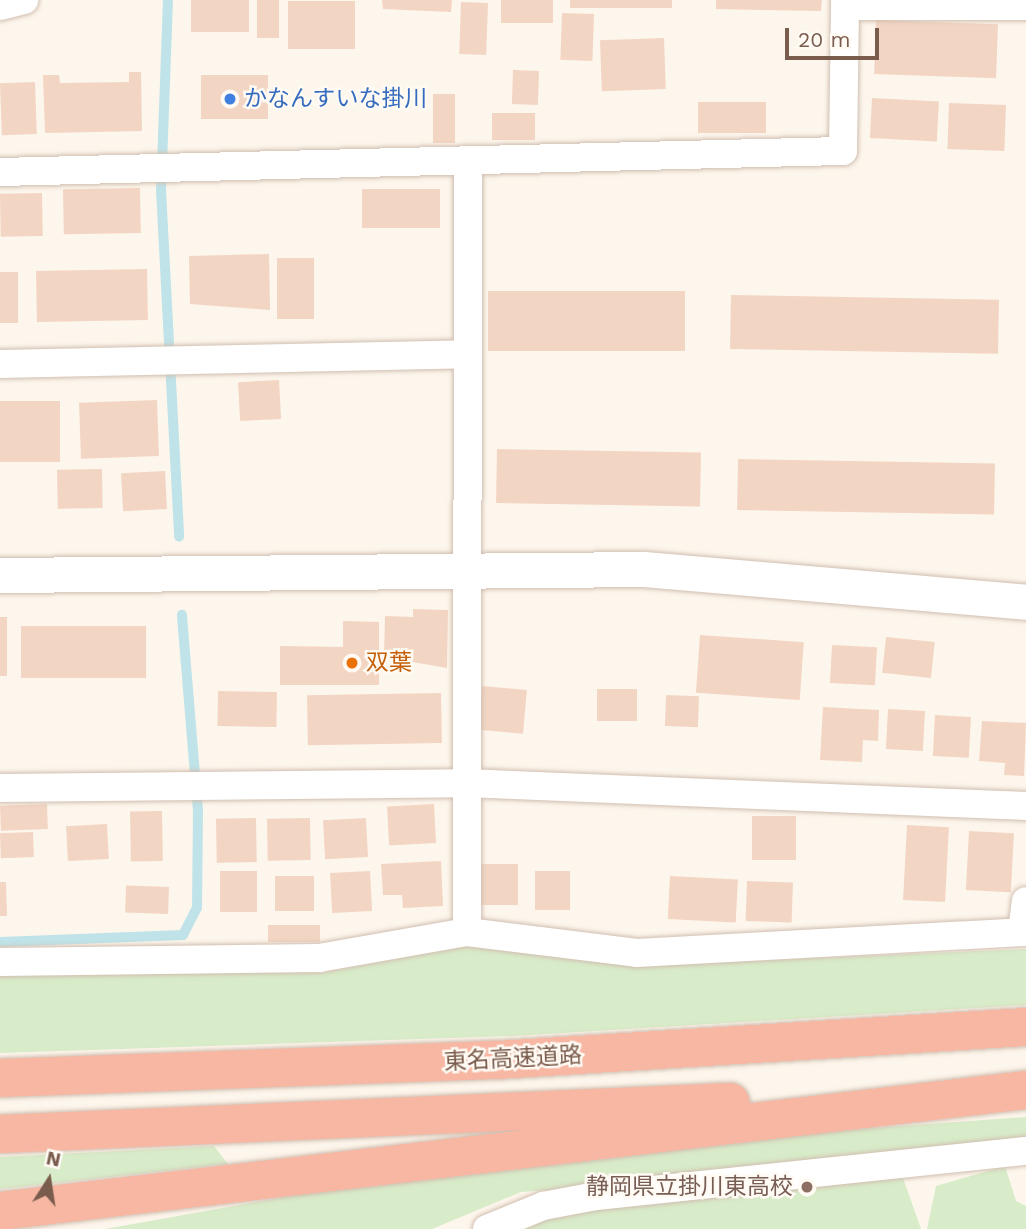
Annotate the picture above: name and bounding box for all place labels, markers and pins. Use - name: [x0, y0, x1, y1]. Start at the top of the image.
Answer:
- place label: かなんすいな掛川: [244, 85, 428, 113]
- marker: かなんすいな掛川: [222, 91, 238, 107]
- place label: 双葉: [366, 649, 412, 677]
- marker: 双葉: [344, 655, 360, 671]
- place label: 静岡県立掛川東高校: [586, 1173, 793, 1201]
- marker: 静岡県立掛川東高校: [799, 1179, 815, 1195]

